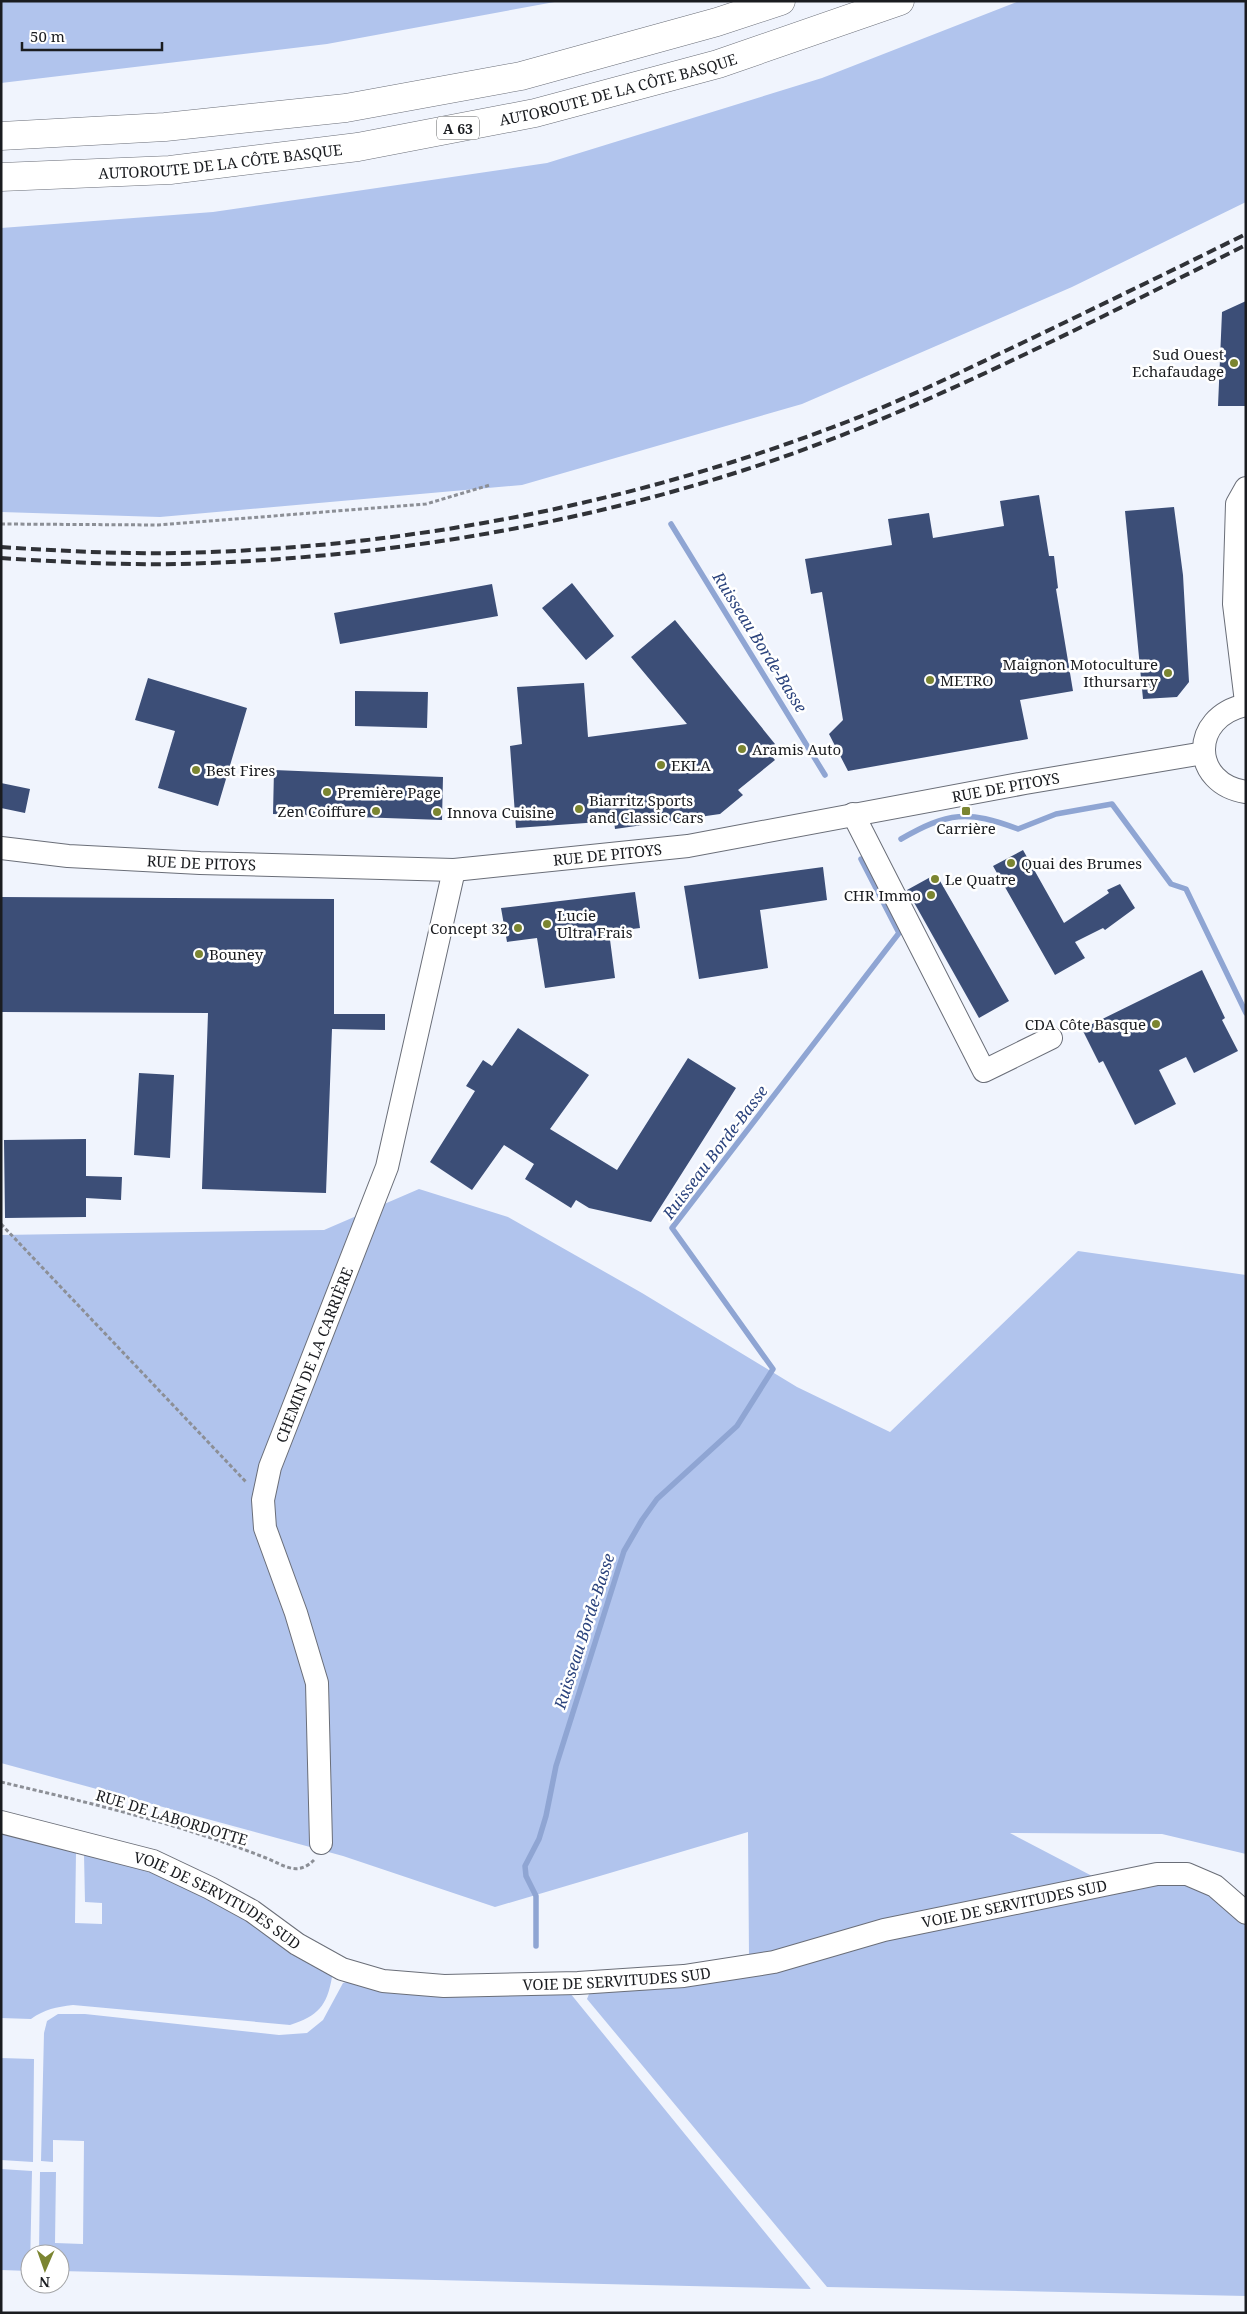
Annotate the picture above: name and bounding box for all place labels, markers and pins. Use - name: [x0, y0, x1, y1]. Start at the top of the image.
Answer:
- place label: Sud Ouest Echafaudage: [1132, 344, 1224, 381]
- marker: Sud Ouest Echafaudage: [1228, 357, 1240, 369]
- place label: Maignon Motoculture Ithursarry: [1003, 654, 1159, 691]
- marker: Maignon Motoculture Ithursarry: [1162, 667, 1174, 679]
- place label: METRO: [940, 670, 993, 690]
- marker: METRO: [924, 674, 936, 686]
- place label: Aramis Auto: [752, 739, 841, 759]
- marker: Aramis Auto: [736, 743, 748, 755]
- place label: EKLA: [671, 755, 711, 775]
- marker: EKLA: [655, 759, 667, 771]
- place label: Best Fires: [206, 760, 276, 780]
- marker: Best Fires: [190, 764, 202, 776]
- place label: Première Page: [337, 782, 441, 802]
- marker: Première Page: [321, 786, 333, 798]
- place label: Biarritz Sports and Classic Cars: [589, 790, 704, 827]
- place label: Zen Coiffure: [278, 801, 366, 821]
- place label: Innova Cuisine: [447, 802, 554, 822]
- marker: Biarritz Sports and Classic Cars: [573, 803, 585, 815]
- marker: Zen Coiffure: [370, 805, 382, 817]
- marker: Carrière: [960, 805, 972, 817]
- marker: Innova Cuisine: [431, 806, 443, 818]
- place label: Carrière: [936, 818, 996, 838]
- place label: Quai des Brumes: [1021, 853, 1142, 873]
- marker: Quai des Brumes: [1005, 857, 1017, 869]
- place label: Le Quatre: [945, 869, 1016, 889]
- marker: Le Quatre: [929, 873, 941, 885]
- place label: CHR Immo: [844, 885, 921, 905]
- marker: CHR Immo: [925, 889, 937, 901]
- place label: Lucie Ultra Frais: [557, 905, 633, 942]
- place label: Concept 32: [430, 918, 508, 938]
- marker: Lucie Ultra Frais: [541, 918, 553, 930]
- marker: Concept 32: [512, 922, 524, 934]
- place label: Bouney: [209, 944, 264, 964]
- marker: Bouney: [193, 948, 205, 960]
- place label: CDA Côte Basque: [1025, 1014, 1146, 1034]
- marker: CDA Côte Basque: [1150, 1018, 1162, 1030]

